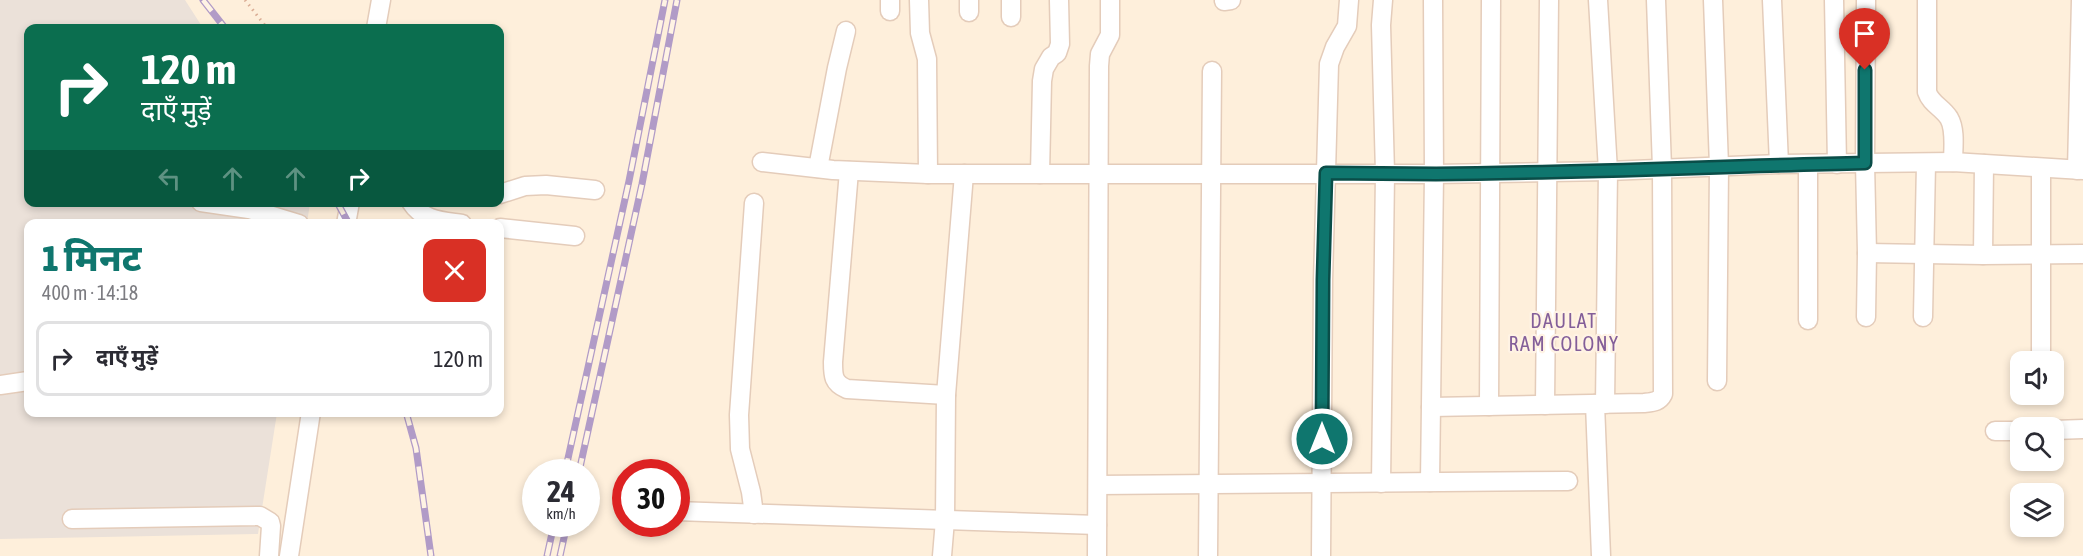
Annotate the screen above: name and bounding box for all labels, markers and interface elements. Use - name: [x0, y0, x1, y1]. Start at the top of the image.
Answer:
- pin: [1839, 8, 1890, 70]
- icon: arrive: [1848, 17, 1881, 50]
- text: 120 m: [141, 45, 236, 93]
- icon: right: [42, 48, 120, 126]
- text: दाएँ मुड़ें: [141, 95, 212, 126]
- icon: left: [153, 162, 186, 195]
- icon: ahead: [216, 162, 249, 195]
- icon: ahead: [279, 162, 312, 195]
- icon: right: [342, 162, 375, 195]
- text: 1 मिनट: [42, 237, 141, 279]
- button: close: [423, 239, 486, 302]
- text: 400 m · 14:18: [42, 281, 138, 304]
- district label: DAULAT RAM COLONY: [1509, 309, 1619, 355]
- icon: right: [45, 342, 78, 375]
- text: दाएँ मुड़ें: [96, 344, 158, 370]
- text: 120 m: [433, 346, 483, 372]
- map controls: [2010, 351, 2064, 537]
- button: sound: [2010, 351, 2064, 405]
- position arrow: [1290, 407, 1354, 471]
- button: search: [2010, 417, 2064, 471]
- speed limit sign: 30: [612, 459, 690, 537]
- text: 24: [547, 474, 575, 508]
- button: layers: [2010, 483, 2064, 537]
- text: km/h: [546, 505, 576, 522]

